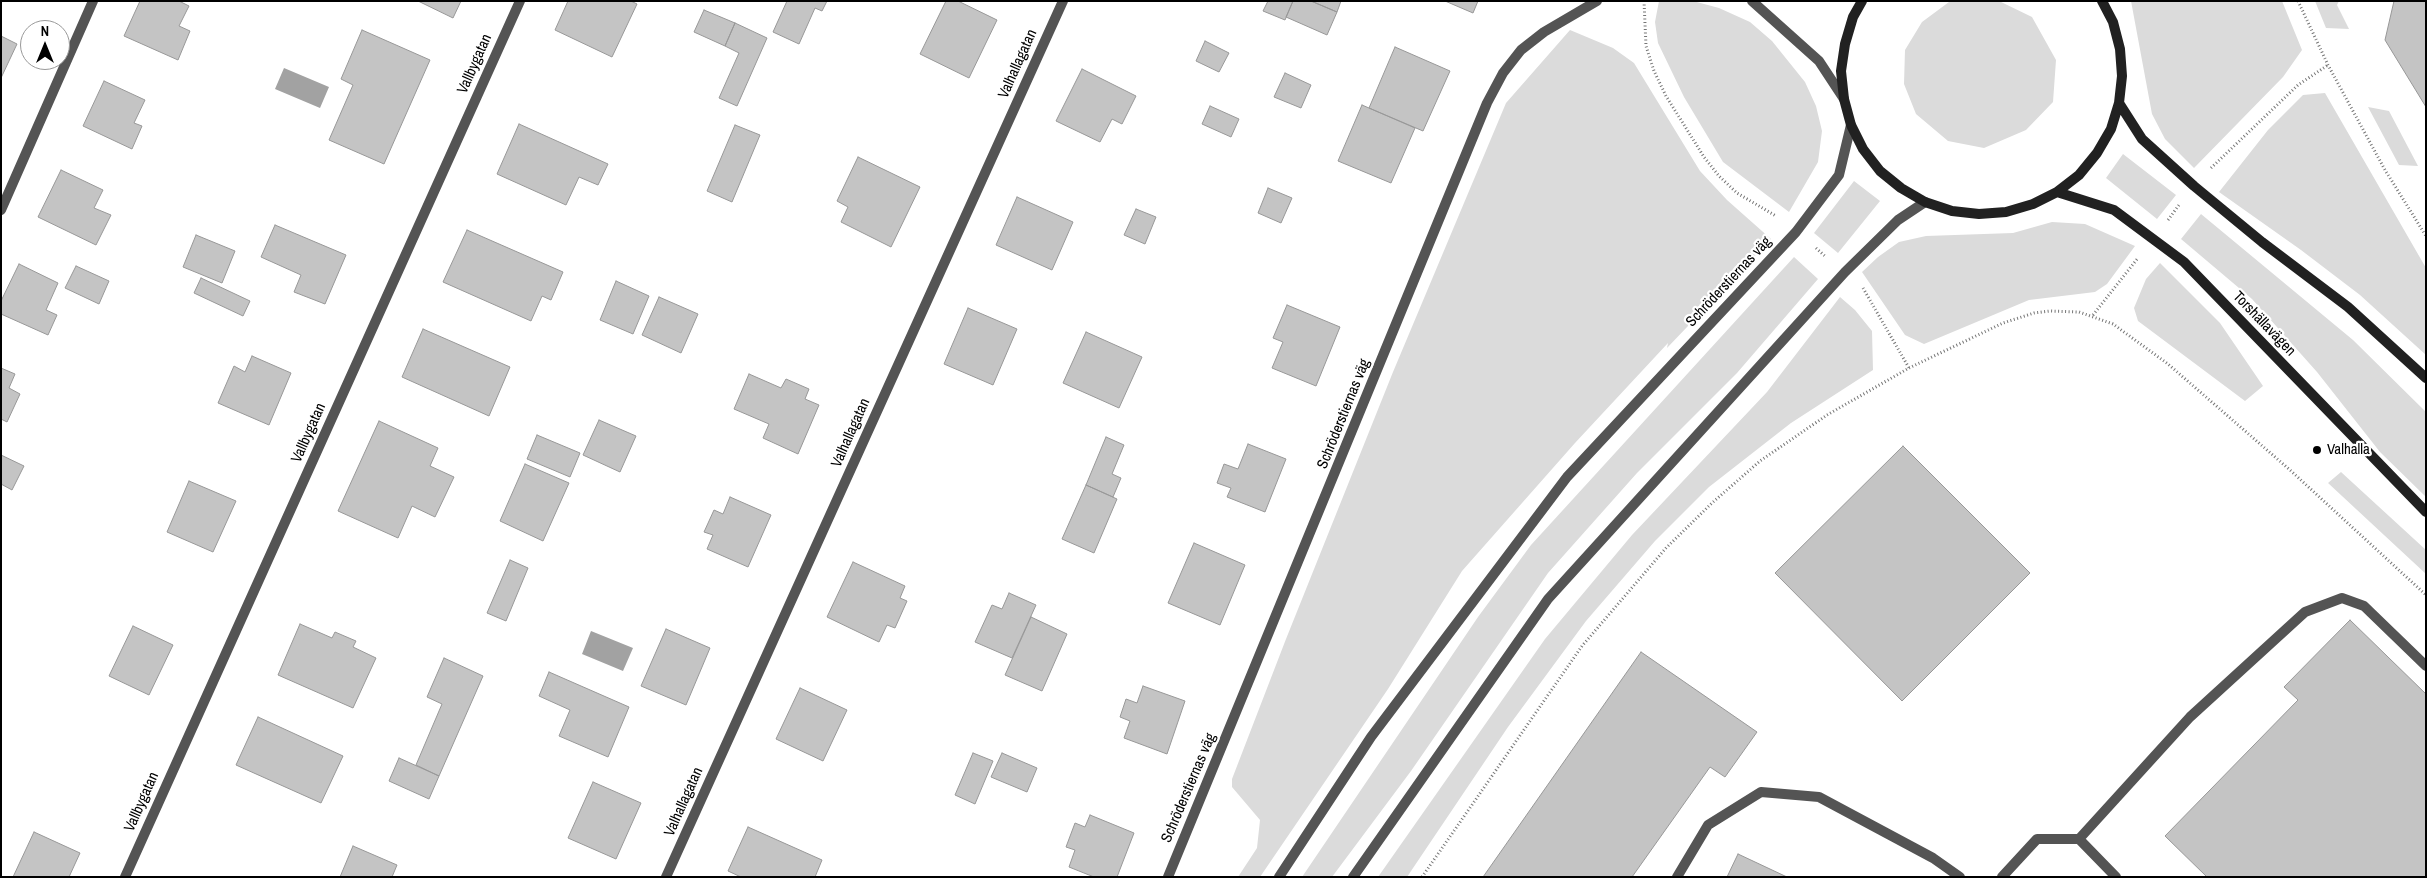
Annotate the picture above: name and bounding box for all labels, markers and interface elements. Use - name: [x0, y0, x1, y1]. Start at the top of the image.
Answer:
- north arrow: [20, 20, 70, 70]
- text: N: [41, 22, 49, 40]
- street label: Valhallagatan: [995, 27, 1041, 101]
- street label: Vallbygatan: [454, 31, 496, 97]
- street label: Schröderstiernas väg: [1683, 233, 1775, 331]
- street label: Torshällavägen: [2229, 288, 2299, 360]
- street label: Schröderstiernas väg: [1314, 356, 1374, 472]
- street label: Valhallagatan: [828, 396, 874, 470]
- street label: Vallbygatan: [288, 400, 330, 466]
- place label: Valhalla: [2327, 441, 2370, 459]
- marker: Valhalla: [2311, 444, 2323, 456]
- street label: Schröderstiernas väg: [1158, 731, 1220, 845]
- street label: Valhallagatan: [661, 765, 707, 839]
- street label: Vallbygatan: [121, 769, 163, 835]

